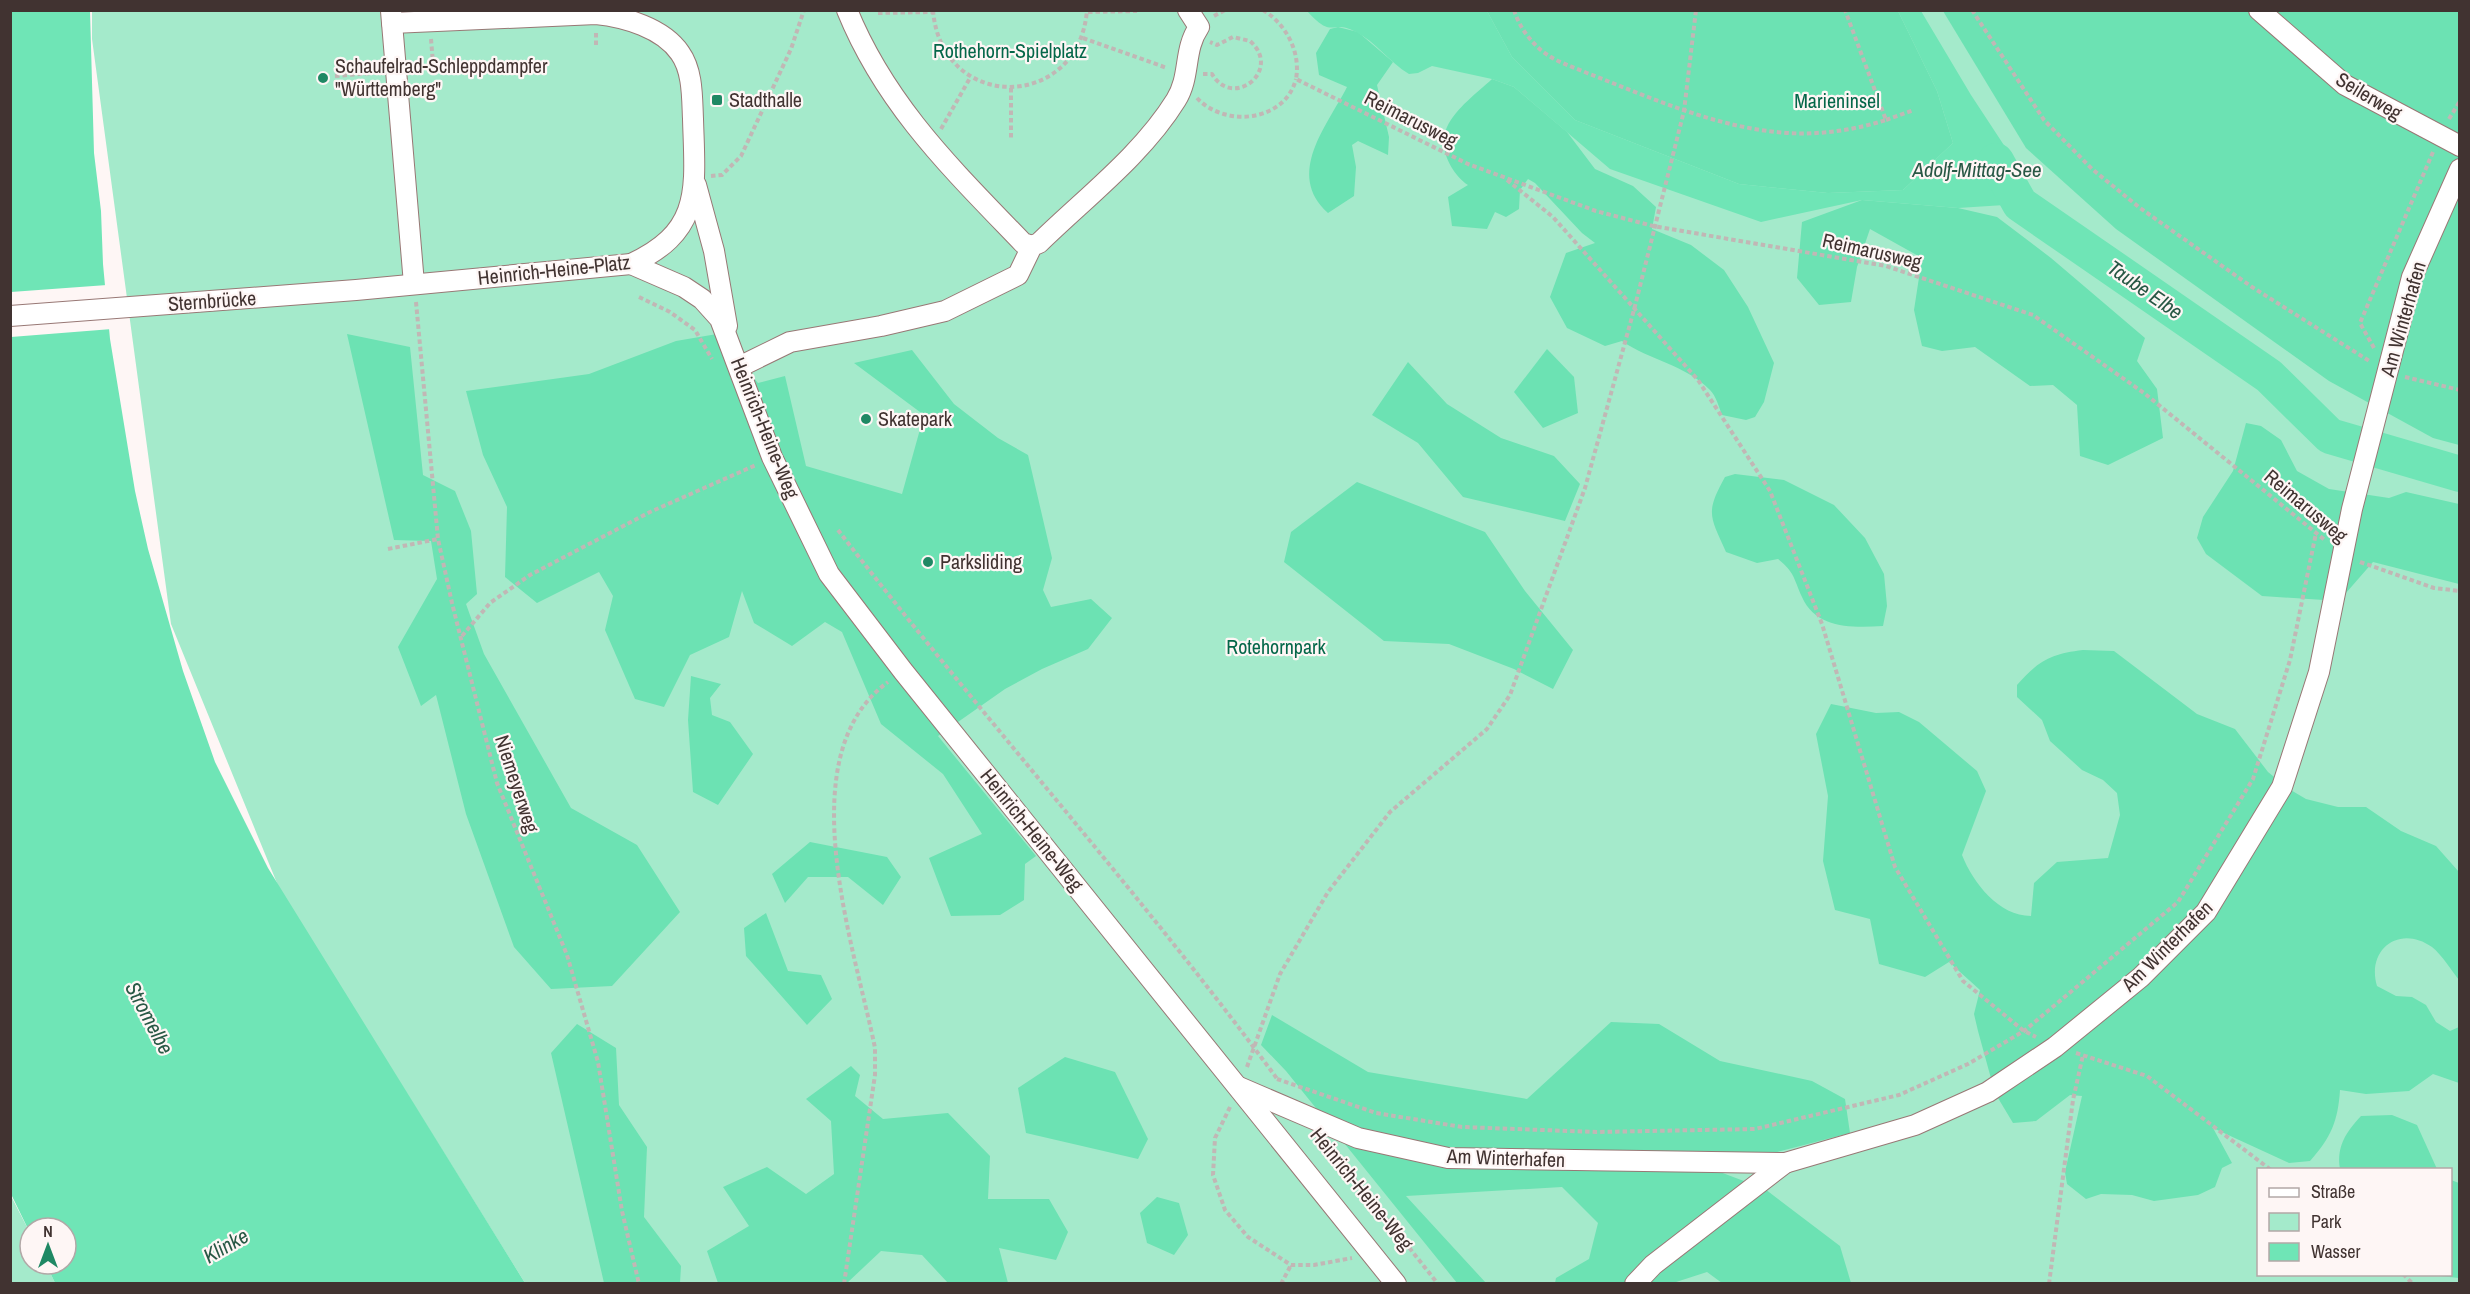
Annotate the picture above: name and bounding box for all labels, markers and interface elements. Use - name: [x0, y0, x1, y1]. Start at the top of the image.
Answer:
- park label: Rothehorn-Spielplatz: [933, 37, 1087, 64]
- place label: Schaufelrad-Schleppdampfer "Württemberg": [335, 52, 548, 102]
- street label: Seilerweg: [2331, 65, 2407, 126]
- marker: Schaufelrad-Schleppdampfer "Württemberg": [316, 71, 330, 85]
- street label: Reimarusweg: [1360, 84, 1462, 154]
- place label: Stadthalle: [729, 86, 802, 113]
- park label: Marieninsel: [1794, 87, 1880, 114]
- marker: Stadthalle: [710, 93, 724, 107]
- water label: Adolf-Mittag-See: [1911, 155, 2042, 184]
- street label: Reimarusweg: [1820, 226, 1924, 275]
- street label: Heinrich-Heine-Platz: [476, 248, 632, 291]
- water label: Taube Elbe: [2102, 253, 2189, 326]
- street label: Am Winterhafen: [2373, 258, 2432, 380]
- street label: Sternbrücke: [167, 284, 257, 317]
- street label: Heinrich-Heine-Weg: [725, 353, 806, 502]
- place label: Skatepark: [878, 405, 953, 432]
- marker: Skatepark: [859, 412, 873, 426]
- street label: Reimarusweg: [2259, 463, 2354, 548]
- place label: Parksliding: [940, 548, 1022, 575]
- marker: Parksliding: [921, 555, 935, 569]
- park label: Rotehornpark: [1226, 633, 1326, 660]
- street label: Niemeyerweg: [489, 732, 546, 836]
- street label: Heinrich-Heine-Weg: [975, 763, 1090, 897]
- street label: Am Winterhafen: [2114, 894, 2218, 998]
- water label: Stromelbe: [118, 976, 181, 1059]
- street label: Heinrich-Heine-Weg: [1305, 1122, 1420, 1256]
- street label: Am Winterhafen: [1445, 1142, 1566, 1173]
- legend: [2257, 1168, 2452, 1276]
- text: Straße: [2311, 1179, 2355, 1204]
- text: Park: [2311, 1209, 2342, 1234]
- north arrow: [18, 1216, 78, 1276]
- text: N: [43, 1220, 53, 1242]
- water label: Klinke: [198, 1221, 254, 1270]
- text: Wasser: [2311, 1239, 2361, 1264]

